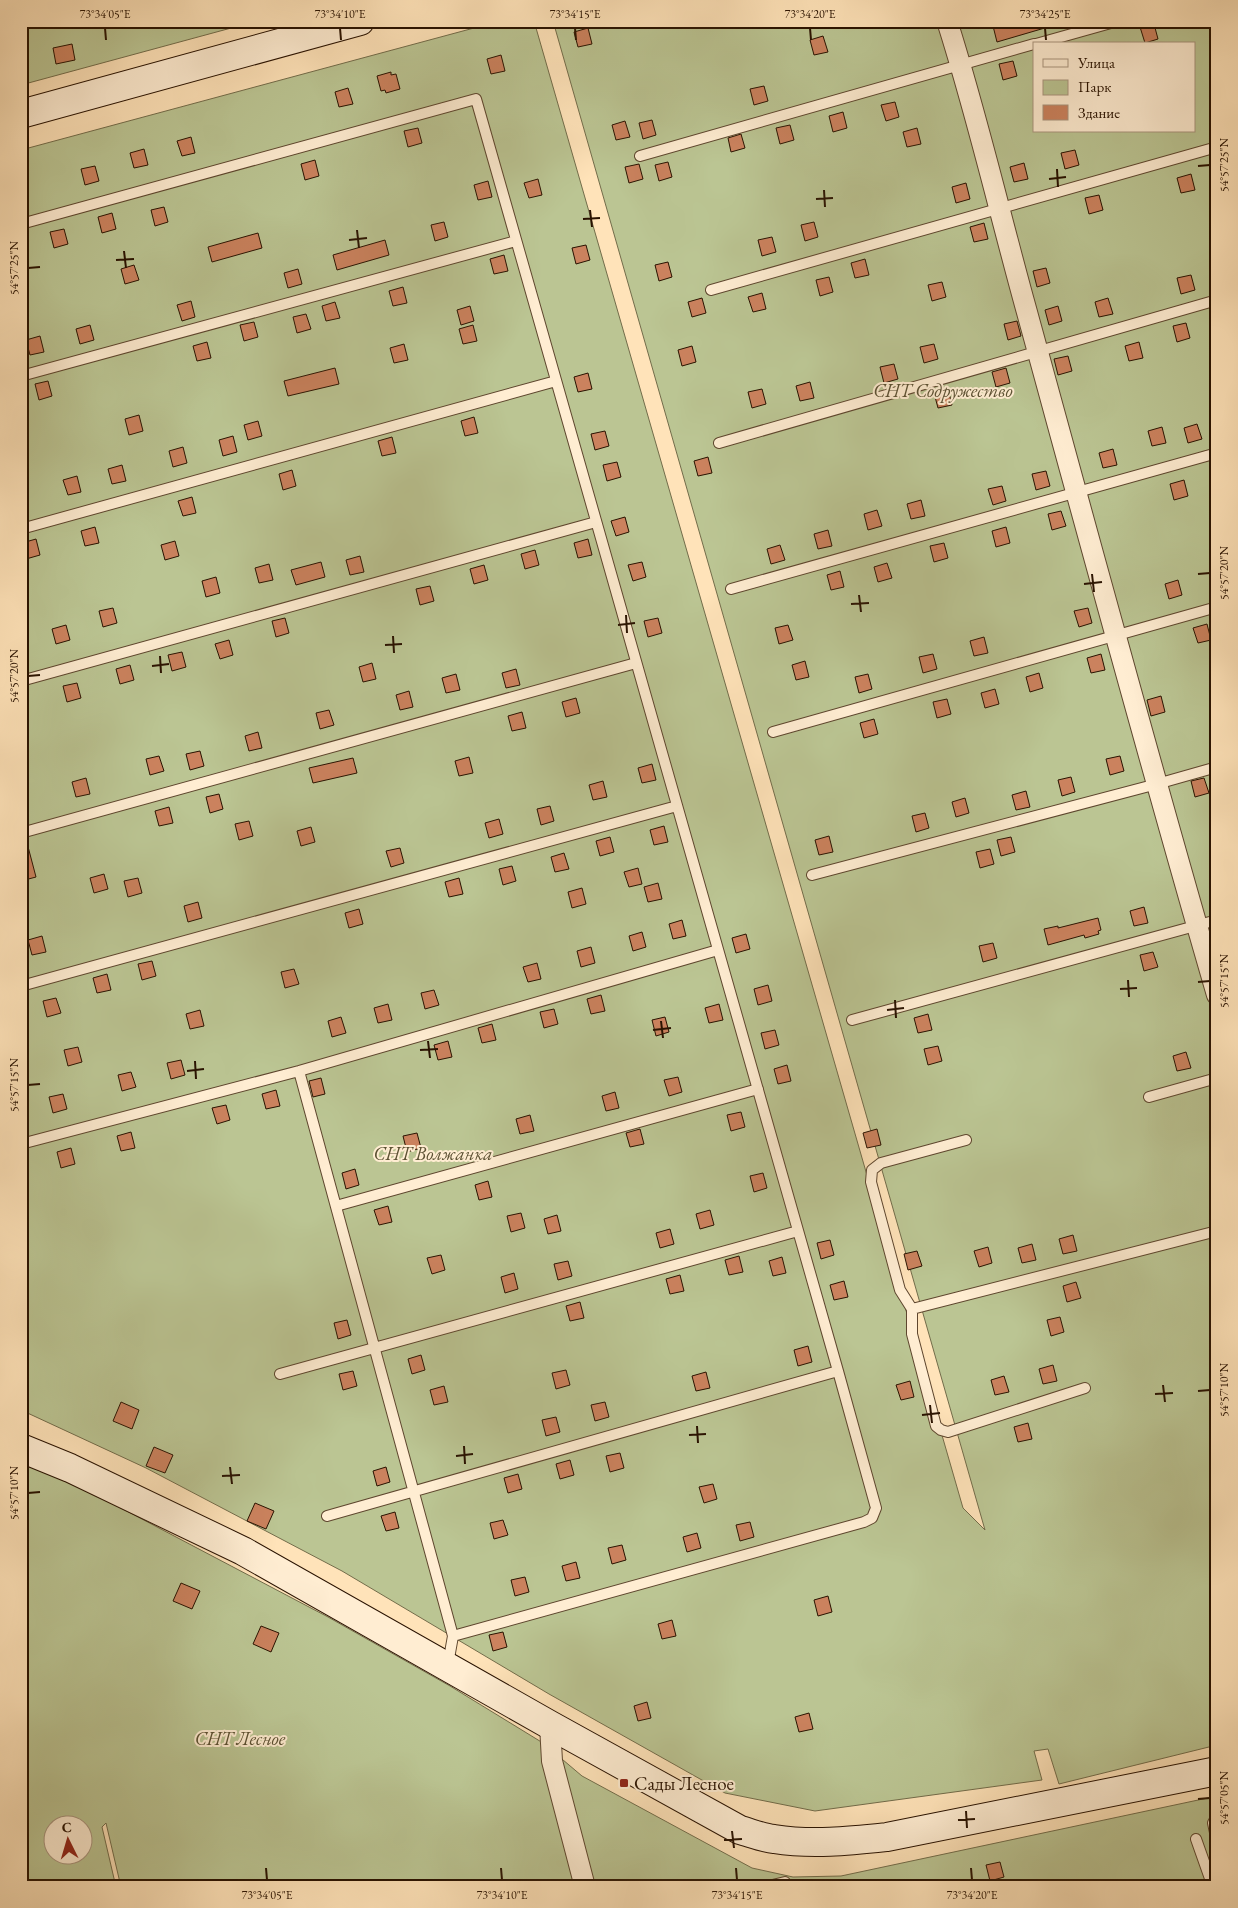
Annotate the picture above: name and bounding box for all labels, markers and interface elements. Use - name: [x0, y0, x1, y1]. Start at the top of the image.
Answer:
- text: 73°34'05"E: [79, 6, 131, 22]
- text: 73°34'10"E: [314, 6, 366, 22]
- text: 73°34'15"E: [549, 6, 601, 22]
- text: 73°34'20"E: [784, 6, 836, 22]
- text: 73°34'25"E: [1019, 6, 1071, 22]
- legend: [1033, 42, 1196, 132]
- text: Улица: [1077, 53, 1115, 72]
- text: Парк: [1078, 77, 1111, 96]
- text: Здание: [1078, 103, 1120, 122]
- text: 54°57'25"N: [1216, 138, 1232, 192]
- text: 54°57'25"N: [6, 241, 22, 295]
- park label: СНТ Содружество: [873, 378, 1013, 403]
- text: 54°57'20"N: [1216, 546, 1232, 600]
- text: 54°57'20"N: [6, 649, 22, 703]
- text: 54°57'15"N: [1216, 954, 1232, 1008]
- text: 54°57'15"N: [6, 1058, 22, 1112]
- park label: СНТ Волжанка: [373, 1141, 493, 1166]
- text: 54°57'10"N: [1216, 1363, 1232, 1417]
- text: 54°57'10"N: [6, 1466, 22, 1520]
- park label: СНТ Лесное: [195, 1726, 286, 1751]
- place label: Сады Лесное: [634, 1771, 734, 1796]
- text: 54°57'05"N: [1216, 1771, 1232, 1825]
- marker: Сады Лесное: [618, 1777, 630, 1789]
- north arrow: [42, 1816, 92, 1866]
- text: С: [61, 1818, 73, 1836]
- text: 73°34'05"E: [241, 1887, 293, 1903]
- text: 73°34'10"E: [476, 1887, 528, 1903]
- text: 73°34'15"E: [711, 1887, 763, 1903]
- text: 73°34'20"E: [946, 1887, 998, 1903]

